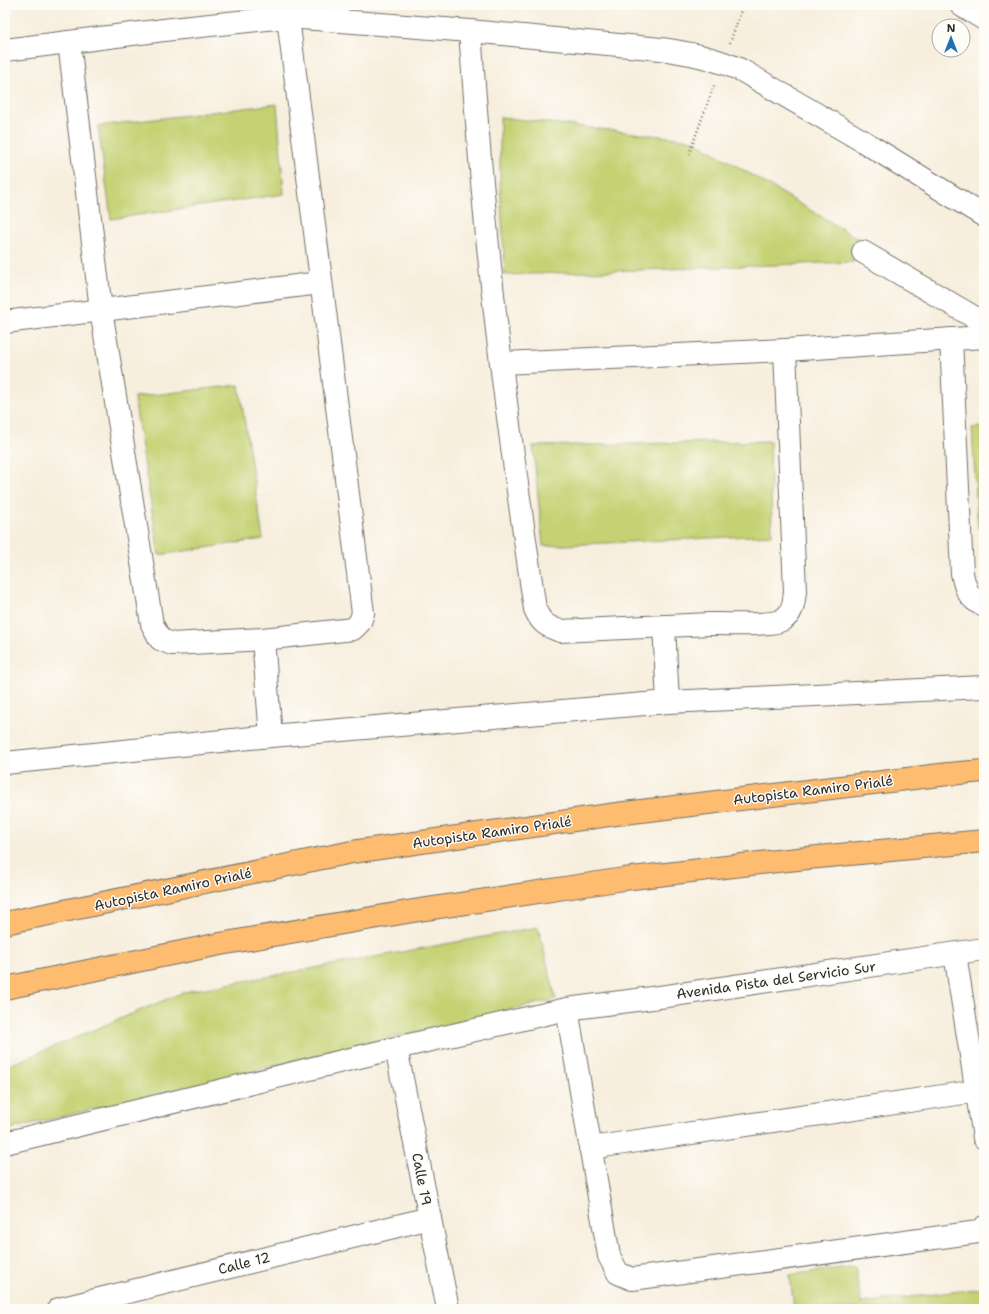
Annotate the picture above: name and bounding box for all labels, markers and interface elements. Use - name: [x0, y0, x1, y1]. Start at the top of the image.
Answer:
- north arrow: [931, 18, 971, 58]
- text: N: [947, 21, 956, 36]
- street label: Autopista Ramiro Prialé: [732, 771, 894, 809]
- street label: Autopista Ramiro Prialé: [411, 812, 573, 852]
- street label: Autopista Ramiro Prialé: [92, 863, 254, 915]
- street label: Avenida Pista del Servicio Sur: [675, 957, 877, 1003]
- street label: Calle 19: [408, 1151, 436, 1207]
- street label: Calle 12: [216, 1248, 272, 1278]

